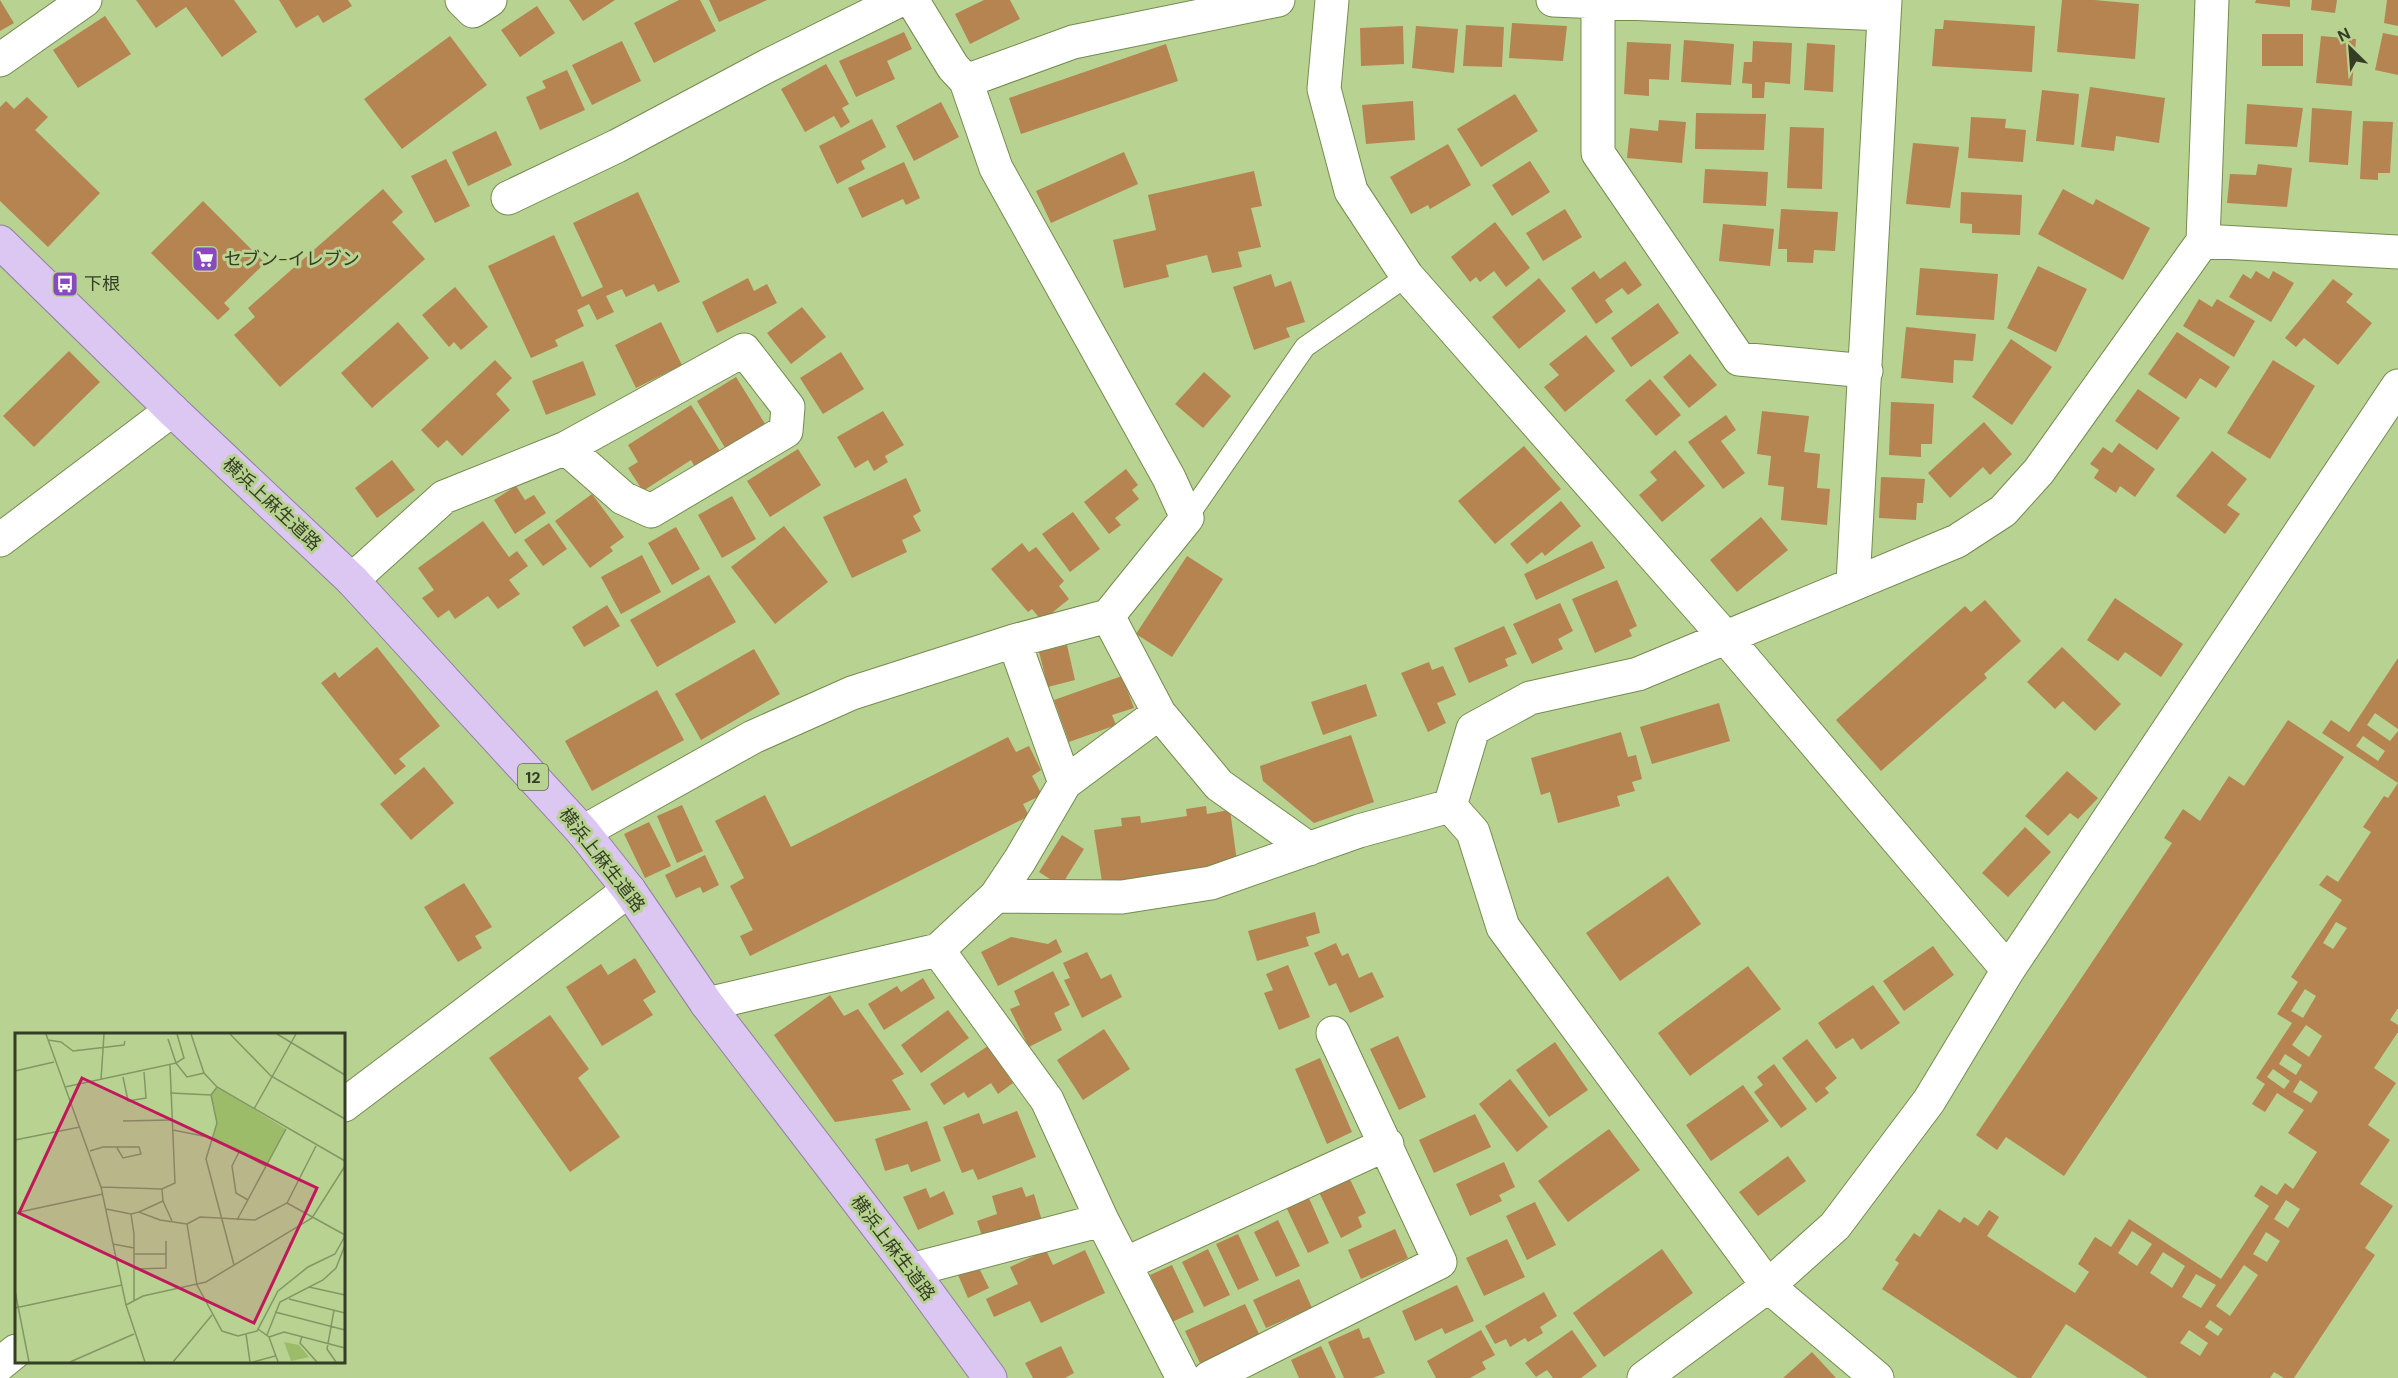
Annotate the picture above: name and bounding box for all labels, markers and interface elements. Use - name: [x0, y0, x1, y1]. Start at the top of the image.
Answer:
- north arrow: [2320, 18, 2380, 78]
- text: N: [2334, 23, 2354, 47]
- supermarket icon: セブン-イレブン: [190, 244, 220, 274]
- place label: セブン-イレブン: [224, 247, 360, 271]
- bus stop icon: 下根: [50, 269, 80, 299]
- place label: 下根: [84, 272, 120, 296]
- street label: 横浜上麻生道路: [218, 452, 326, 556]
- road number: 12: [518, 764, 548, 790]
- street label: 横浜上麻生道路: [554, 803, 650, 917]
- inset map: [15, 1033, 345, 1363]
- street label: 横浜上麻生道路: [846, 1190, 940, 1306]

